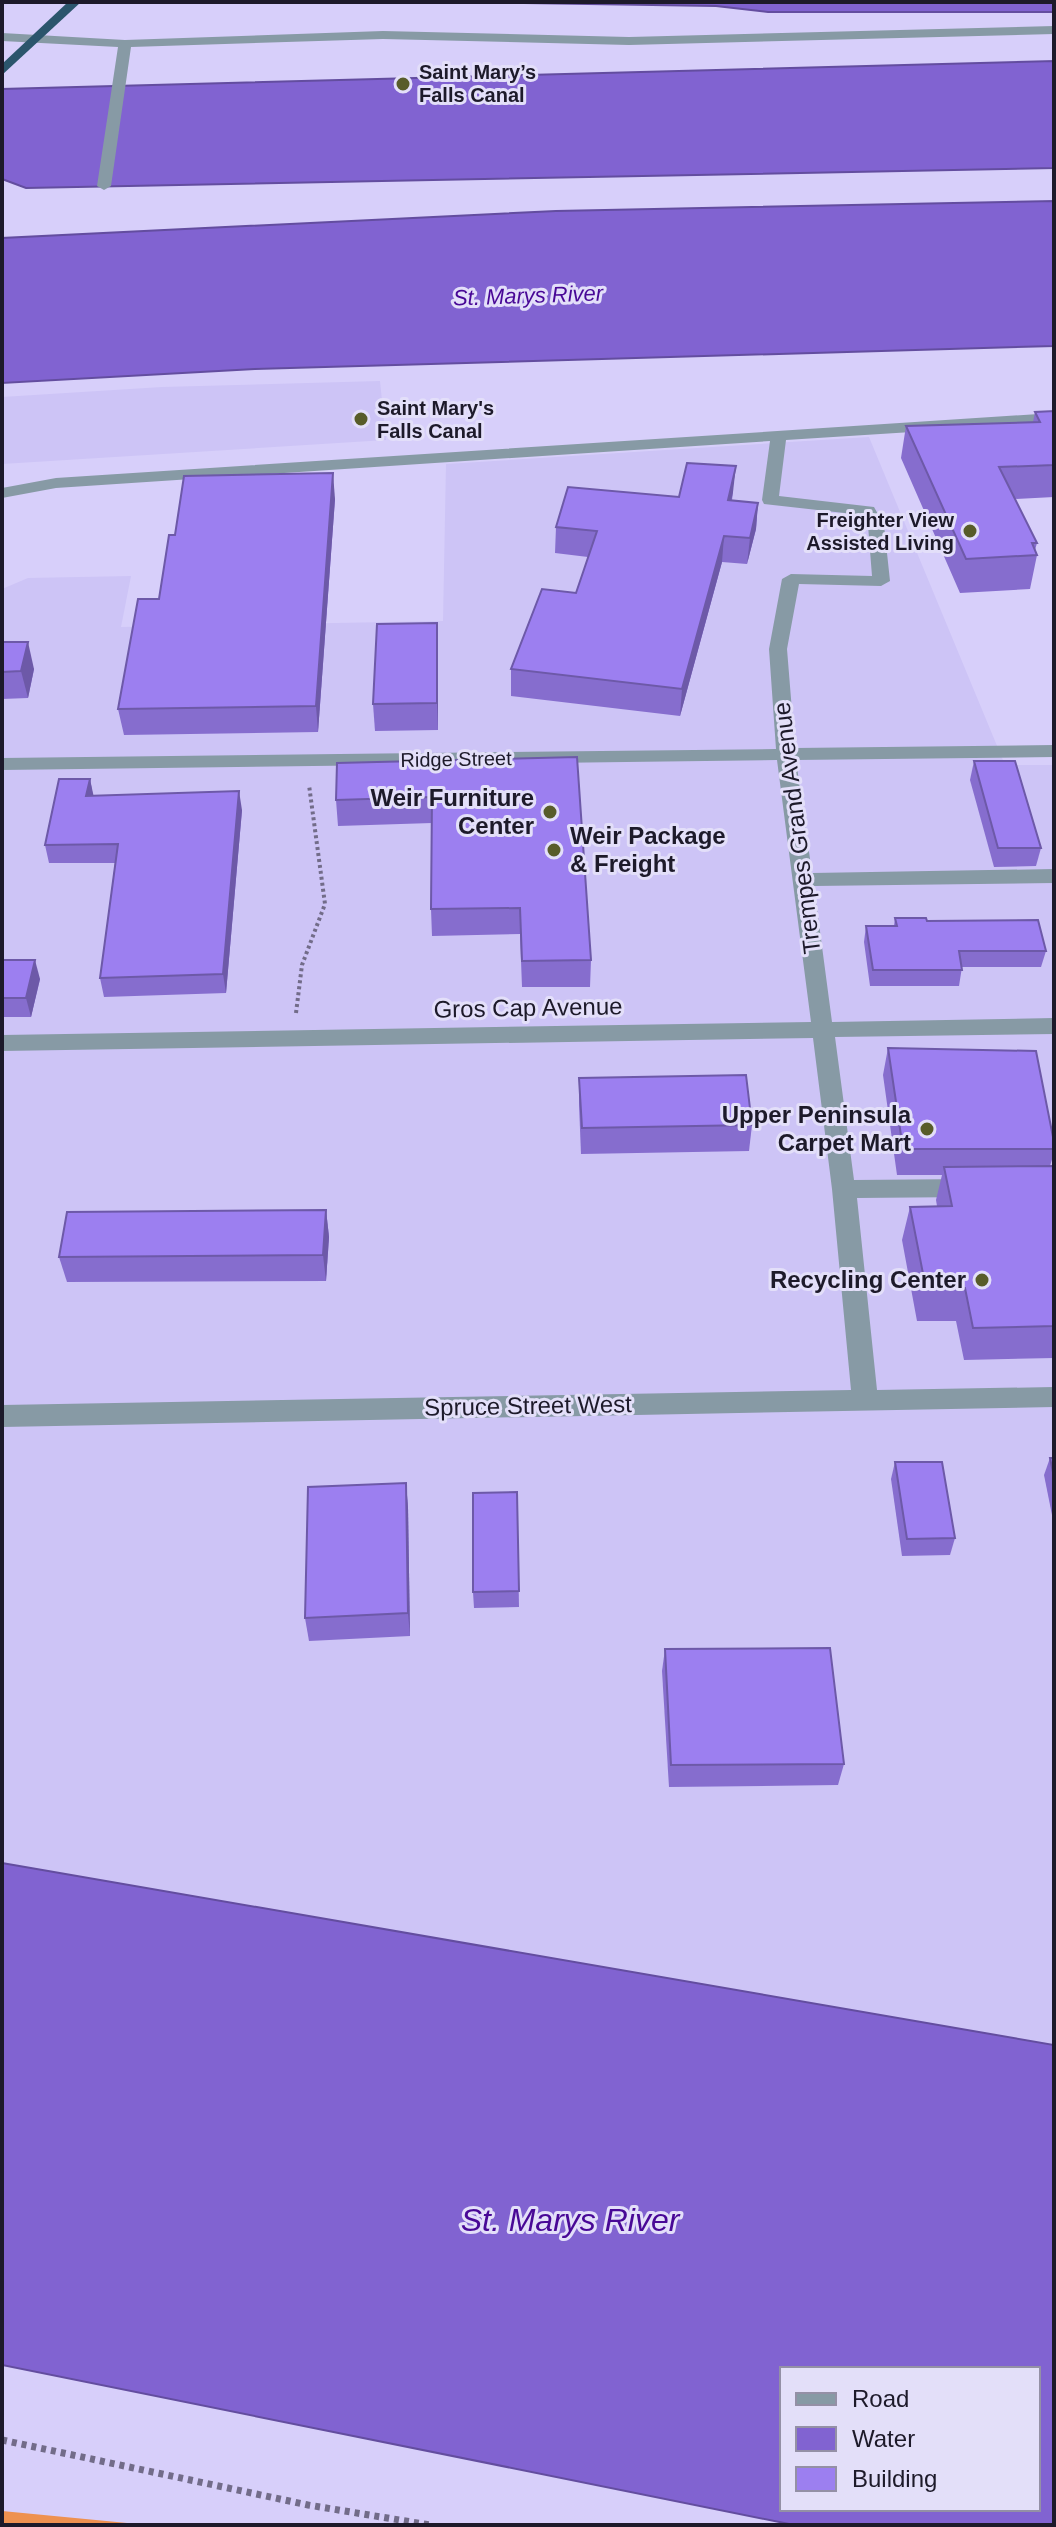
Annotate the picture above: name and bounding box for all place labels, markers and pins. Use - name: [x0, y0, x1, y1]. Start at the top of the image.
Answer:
- place label: Saint Mary’s Falls Canal: [419, 61, 536, 106]
- marker: Saint Mary’s Falls Canal: [394, 75, 412, 93]
- place label: Saint Mary's Falls Canal: [377, 397, 494, 442]
- marker: Saint Mary's Falls Canal: [352, 410, 370, 428]
- place label: Freighter View Assisted Living: [806, 509, 954, 554]
- marker: Freighter View Assisted Living: [961, 522, 979, 540]
- place label: Weir Furniture Center: [370, 784, 534, 839]
- marker: Weir Furniture Center: [541, 803, 559, 821]
- place label: Weir Package & Freight: [570, 822, 726, 877]
- marker: Weir Package & Freight: [545, 841, 563, 859]
- place label: Upper Peninsula Carpet Mart: [722, 1101, 912, 1156]
- marker: Upper Peninsula Carpet Mart: [918, 1120, 936, 1138]
- place label: Recycling Center: [770, 1266, 966, 1293]
- marker: Recycling Center: [973, 1271, 991, 1289]

